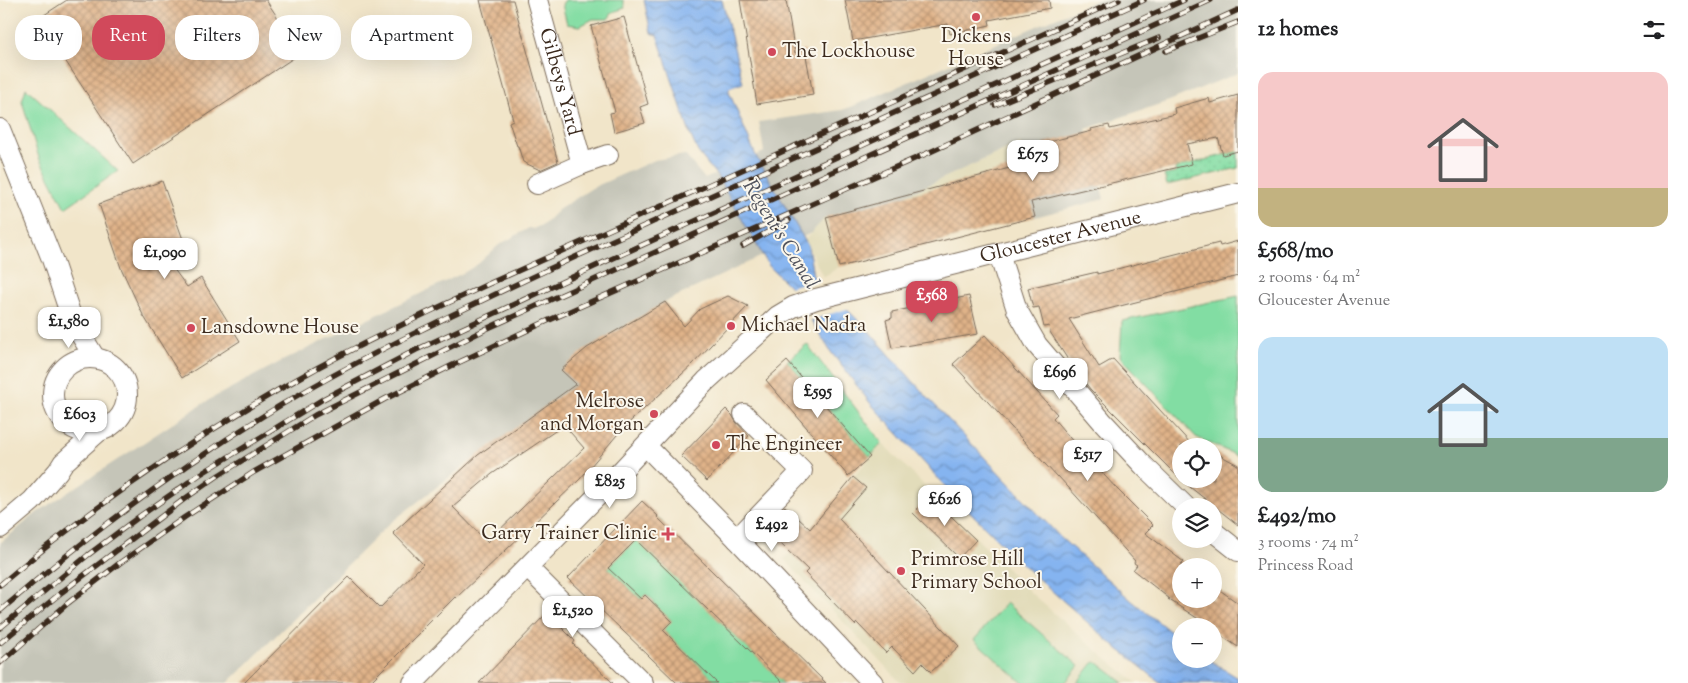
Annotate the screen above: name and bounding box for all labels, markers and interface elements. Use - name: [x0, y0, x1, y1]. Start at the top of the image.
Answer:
- marker: Dickens House: [970, 11, 982, 23]
- chip: Buy: [15, 15, 82, 60]
- chip: Rent: [92, 15, 165, 60]
- chip: Filters: [175, 15, 259, 60]
- chip: New: [269, 15, 341, 60]
- chip: Apartment: [351, 15, 472, 60]
- text: 12 homes: [1258, 15, 1338, 45]
- icon: filters: [1640, 16, 1668, 44]
- place label: Dickens House: [941, 23, 1011, 75]
- street label: Gilbeys Yard: [531, 25, 588, 139]
- place label: The Lockhouse: [782, 38, 915, 67]
- marker: The Lockhouse: [766, 46, 778, 58]
- icon: home: [1418, 105, 1508, 195]
- pin: £675: [1003, 140, 1063, 182]
- text: £675: [1018, 144, 1048, 167]
- water label: Regent's Canal: [734, 174, 826, 296]
- street label: Gloucester Avenue: [977, 203, 1144, 272]
- text: £568/mo: [1258, 237, 1334, 267]
- pin: £1,090: [124, 238, 206, 280]
- text: £1,090: [144, 242, 186, 265]
- text: 2 rooms · 64 m²: [1258, 267, 1361, 290]
- pin: £568: [902, 280, 962, 323]
- text: £568: [917, 285, 947, 308]
- text: Gloucester Avenue: [1258, 290, 1390, 313]
- pin: £1,580: [28, 306, 110, 349]
- text: £1,580: [49, 311, 89, 334]
- place label: Michael Nadra: [741, 312, 866, 341]
- place label: Lansdowne House: [201, 314, 359, 343]
- marker: Michael Nadra: [725, 320, 737, 332]
- marker: Lansdowne House: [185, 322, 197, 334]
- pin: £696: [1030, 358, 1090, 400]
- text: £696: [1044, 362, 1076, 385]
- icon: home: [1418, 370, 1508, 460]
- pin: £595: [788, 376, 848, 419]
- text: £595: [804, 381, 832, 404]
- place label: Melrose and Morgan: [540, 388, 644, 440]
- pin: £603: [50, 400, 110, 442]
- text: £603: [64, 404, 96, 427]
- marker: Melrose and Morgan: [648, 408, 660, 420]
- place label: The Engineer: [726, 431, 843, 460]
- map controls: [1172, 438, 1222, 668]
- button: locate: [1172, 438, 1222, 488]
- marker: The Engineer: [710, 439, 722, 451]
- pin: £517: [1058, 440, 1118, 482]
- text: £517: [1074, 444, 1102, 467]
- pin: £825: [580, 466, 640, 509]
- text: £825: [595, 471, 625, 494]
- pin: £626: [915, 484, 975, 527]
- text: £626: [929, 489, 961, 512]
- button: layers: [1172, 498, 1222, 548]
- text: £492/mo: [1258, 502, 1336, 532]
- pin: £492: [742, 510, 802, 552]
- text: £492: [756, 514, 788, 537]
- place label: Garry Trainer Clinic: [481, 520, 657, 549]
- marker: Garry Trainer Clinic: [661, 527, 675, 541]
- text: 3 rooms · 74 m²: [1258, 532, 1359, 555]
- place label: Primrose Hill Primary School: [911, 546, 1043, 598]
- text: Princess Road: [1258, 555, 1353, 578]
- button: +: [1172, 558, 1222, 608]
- marker: Primrose Hill Primary School: [895, 565, 907, 577]
- pin: £1,520: [532, 596, 614, 638]
- text: £1,520: [553, 600, 593, 623]
- button: −: [1172, 618, 1222, 668]

